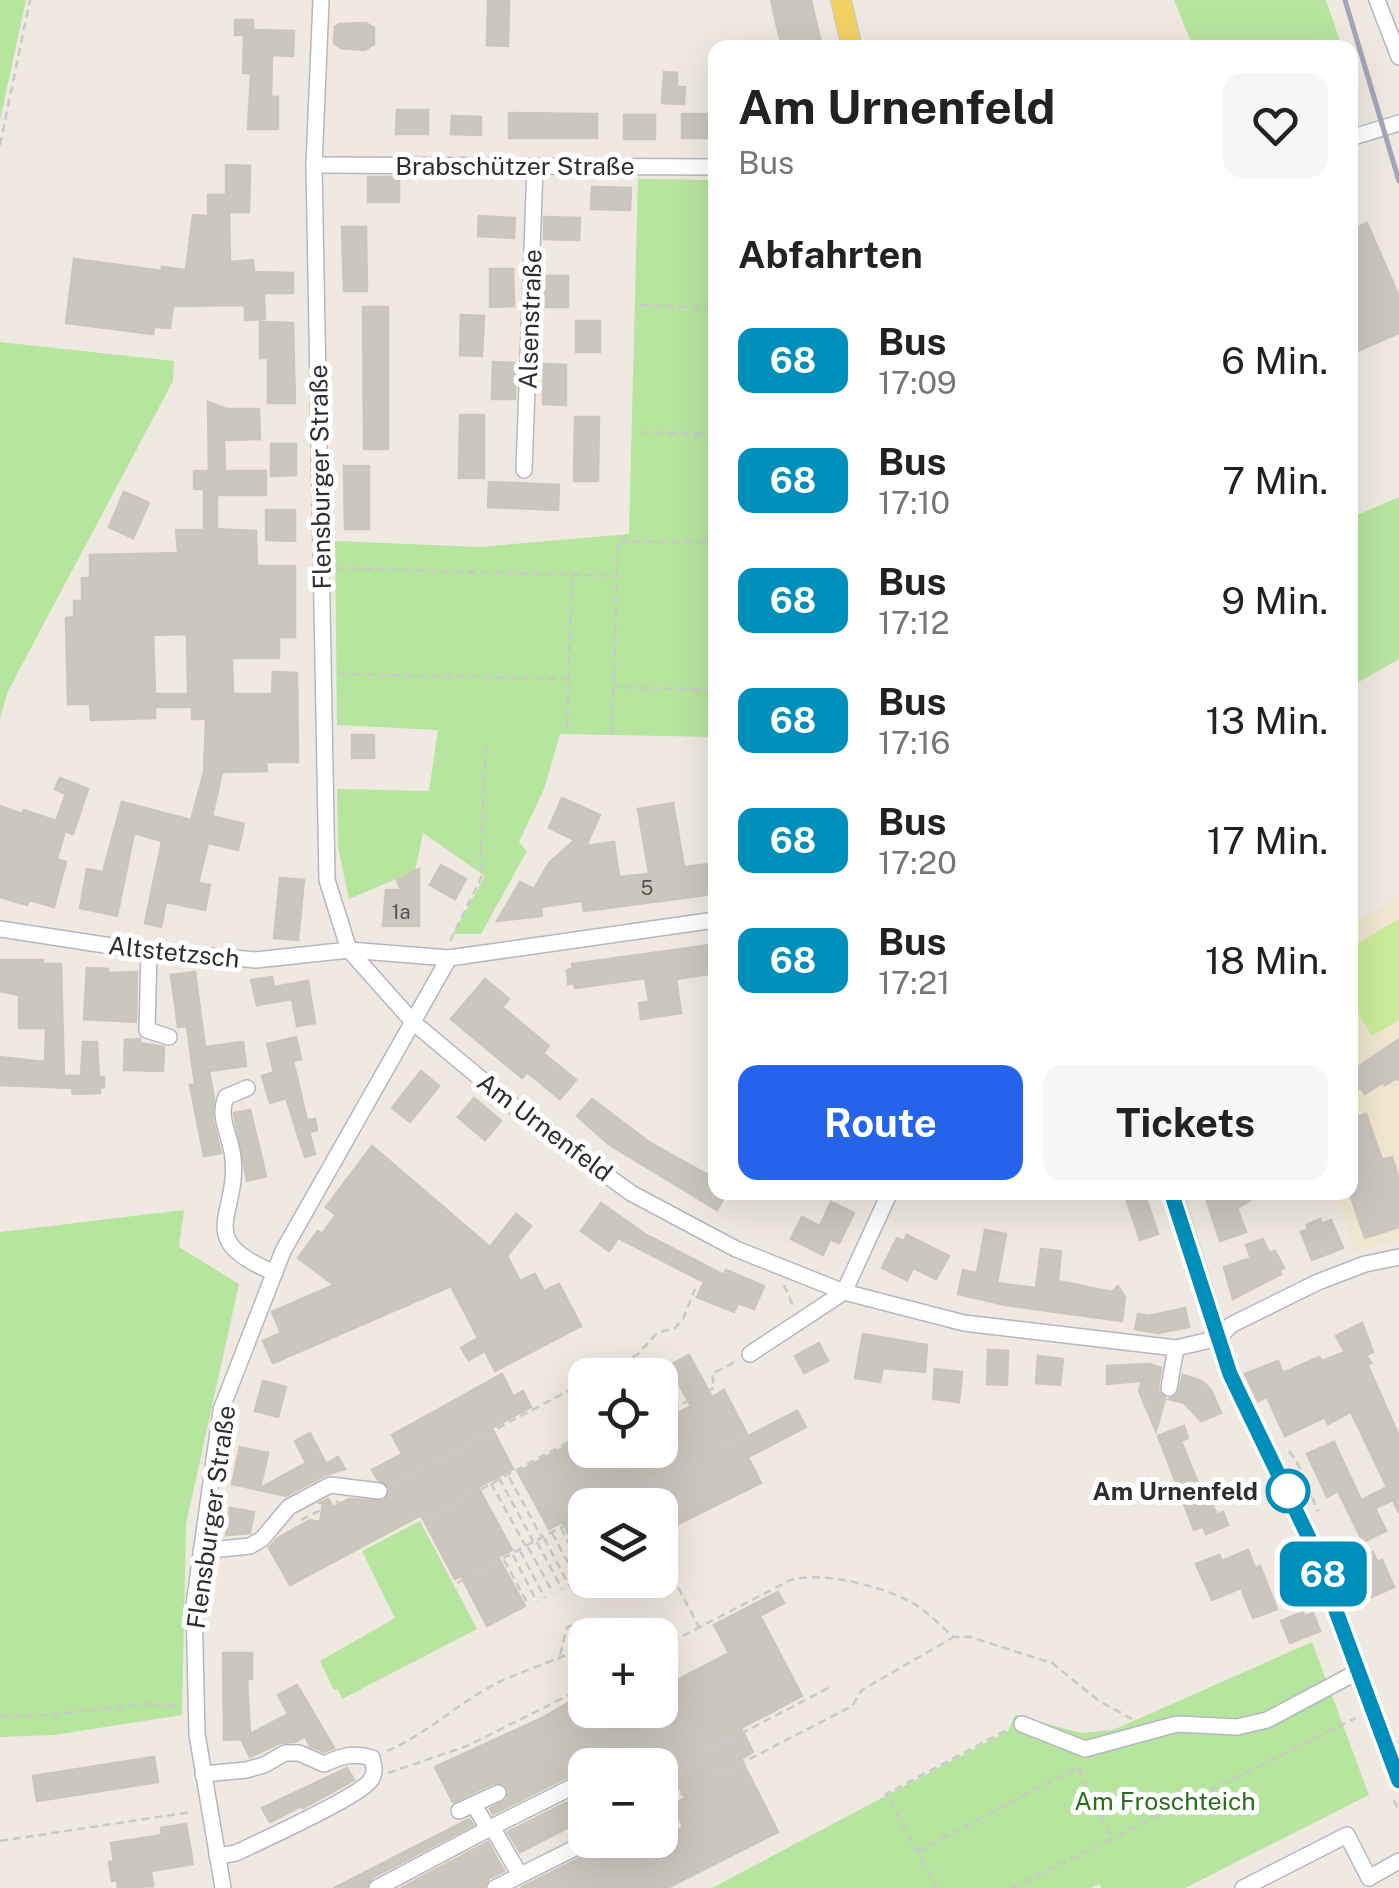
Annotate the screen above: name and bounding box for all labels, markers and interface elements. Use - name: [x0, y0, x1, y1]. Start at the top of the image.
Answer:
- button: heart: [1223, 73, 1328, 178]
- text: Am Urnenfeld: [738, 78, 1056, 135]
- text: Bus: [738, 144, 794, 181]
- street label: Brabschützer Straße: [395, 151, 635, 181]
- text: Abfahrten: [738, 232, 923, 277]
- street label: Alsenstraße: [513, 248, 547, 390]
- text: Bus: [878, 319, 947, 364]
- text: 6 Min.: [1221, 338, 1328, 383]
- text: 68: [770, 340, 816, 381]
- street label: Flensburger Straße: [303, 364, 337, 590]
- text: 17:09: [878, 364, 957, 401]
- text: Bus: [878, 439, 947, 484]
- text: 7 Min.: [1222, 458, 1328, 503]
- text: 68: [770, 460, 816, 501]
- text: 17:10: [878, 484, 950, 521]
- text: Bus: [878, 559, 947, 604]
- text: 9 Min.: [1221, 578, 1328, 623]
- text: 68: [770, 580, 816, 621]
- text: 17:12: [878, 604, 950, 641]
- text: Bus: [878, 679, 947, 724]
- text: 13 Min.: [1206, 698, 1328, 743]
- text: 68: [770, 700, 816, 741]
- text: 17:16: [878, 724, 950, 761]
- text: Bus: [878, 799, 947, 844]
- text: 17 Min.: [1207, 818, 1328, 863]
- text: 68: [770, 820, 816, 861]
- text: 17:20: [878, 844, 957, 881]
- house number: 5: [641, 876, 653, 900]
- house number: 1a: [391, 900, 411, 924]
- text: Bus: [878, 919, 947, 964]
- street label: Altstetzsch: [107, 930, 241, 974]
- text: 18 Min.: [1205, 938, 1328, 983]
- text: 68: [770, 940, 816, 981]
- text: 17:21: [878, 964, 950, 1001]
- button: Route: [738, 1065, 1023, 1180]
- button: Tickets: [1043, 1065, 1328, 1180]
- street label: Am Urnenfeld: [472, 1067, 618, 1187]
- map controls: [568, 1358, 678, 1858]
- button: locate: [568, 1358, 678, 1468]
- street label: Flensburger Straße: [180, 1403, 242, 1631]
- marker: Am Urnenfeld: [1267, 1470, 1309, 1512]
- place label: Am Urnenfeld: [1093, 1476, 1258, 1506]
- button: layers: [568, 1488, 678, 1598]
- line badge: 68: [1278, 1542, 1368, 1606]
- text: 68: [1300, 1554, 1346, 1595]
- button: +: [568, 1618, 678, 1728]
- button: −: [568, 1748, 678, 1858]
- park label: Am Froschteich: [1074, 1786, 1256, 1816]

